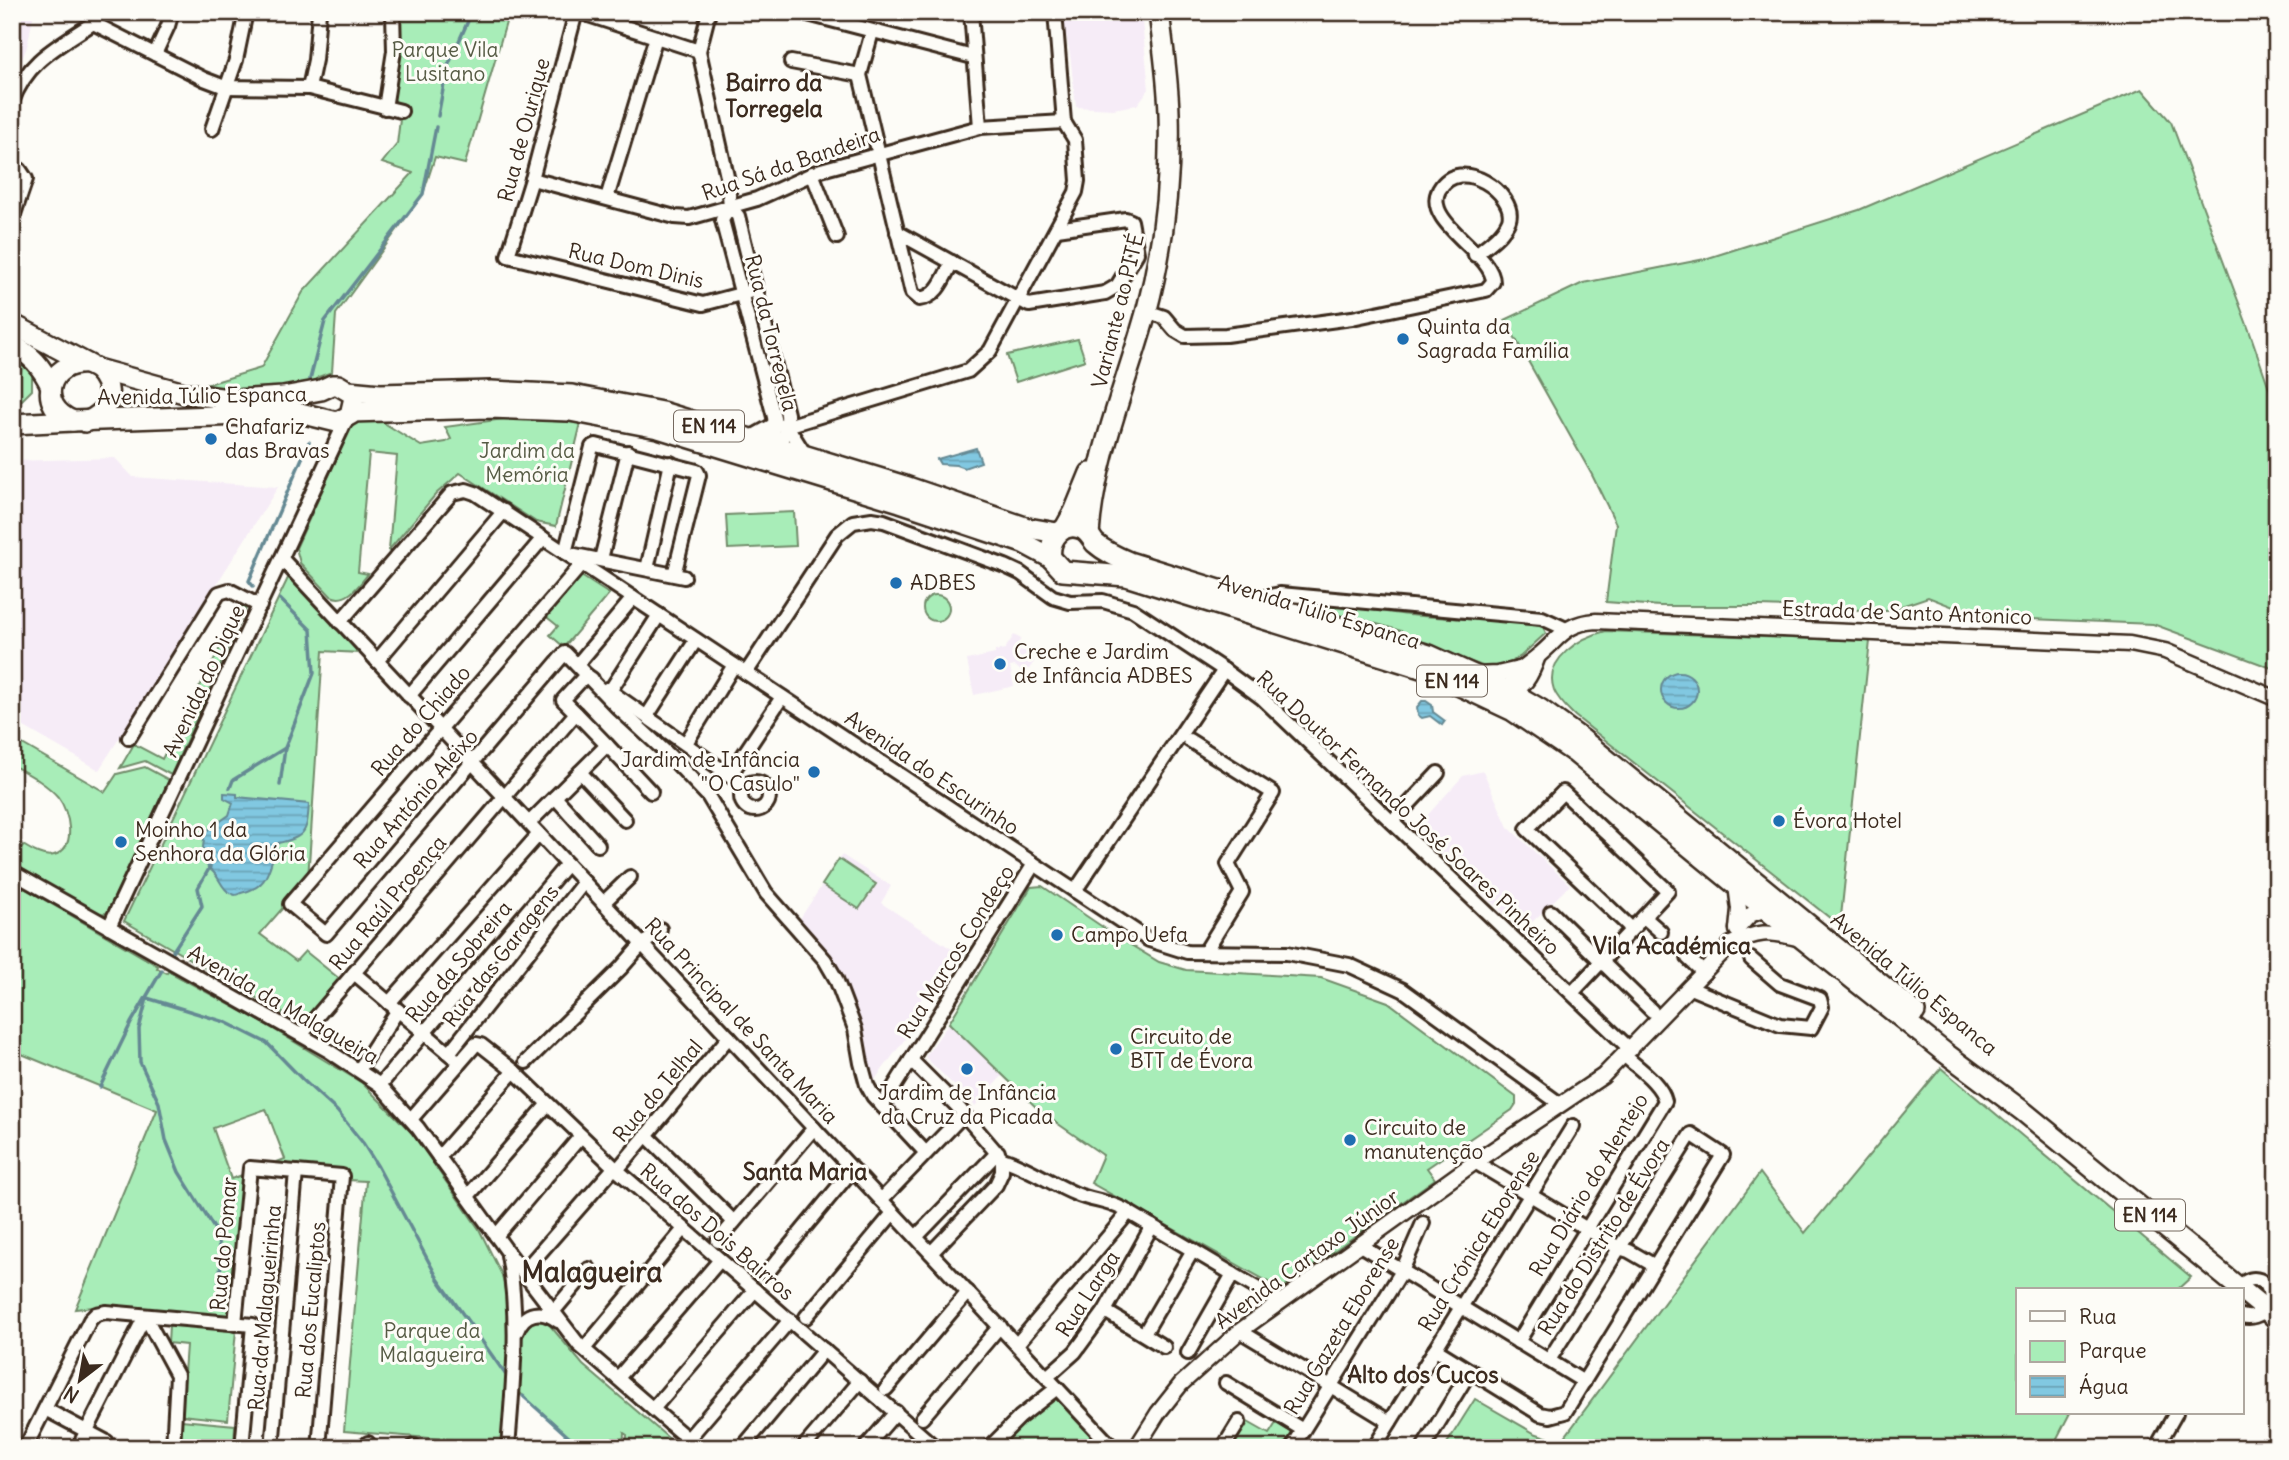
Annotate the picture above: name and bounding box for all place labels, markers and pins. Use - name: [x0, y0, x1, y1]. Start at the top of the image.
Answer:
- place label: Quinta da Sagrada Família: [1417, 313, 1569, 364]
- marker: Quinta da Sagrada Família: [1395, 331, 1411, 347]
- place label: Chafariz das Bravas: [225, 413, 330, 464]
- marker: Chafariz das Bravas: [203, 431, 219, 447]
- place label: ADBES: [910, 569, 976, 596]
- marker: ADBES: [888, 575, 904, 591]
- place label: Creche e Jardim de Infância ADBES: [1014, 638, 1193, 689]
- marker: Creche e Jardim de Infância ADBES: [992, 656, 1008, 672]
- place label: Jardim de Infância "O Casulo": [621, 746, 800, 797]
- marker: Jardim de Infância "O Casulo": [806, 764, 822, 780]
- place label: Évora Hotel: [1793, 807, 1902, 834]
- marker: Évora Hotel: [1771, 813, 1787, 829]
- place label: Moinho 1 da Senhora da Glória: [135, 816, 306, 867]
- marker: Moinho 1 da Senhora da Glória: [113, 834, 129, 850]
- place label: Campo Uefa: [1071, 921, 1188, 948]
- marker: Campo Uefa: [1049, 927, 1065, 943]
- place label: Circuito de BTT de Évora: [1130, 1023, 1253, 1074]
- marker: Circuito de BTT de Évora: [1108, 1041, 1124, 1057]
- marker: Jardim de Infância da Cruz da Picada: [959, 1061, 975, 1077]
- place label: Jardim de Infância da Cruz da Picada: [877, 1079, 1057, 1130]
- place label: Circuito de manutenção: [1364, 1114, 1483, 1165]
- marker: Circuito de manutenção: [1342, 1132, 1358, 1148]

